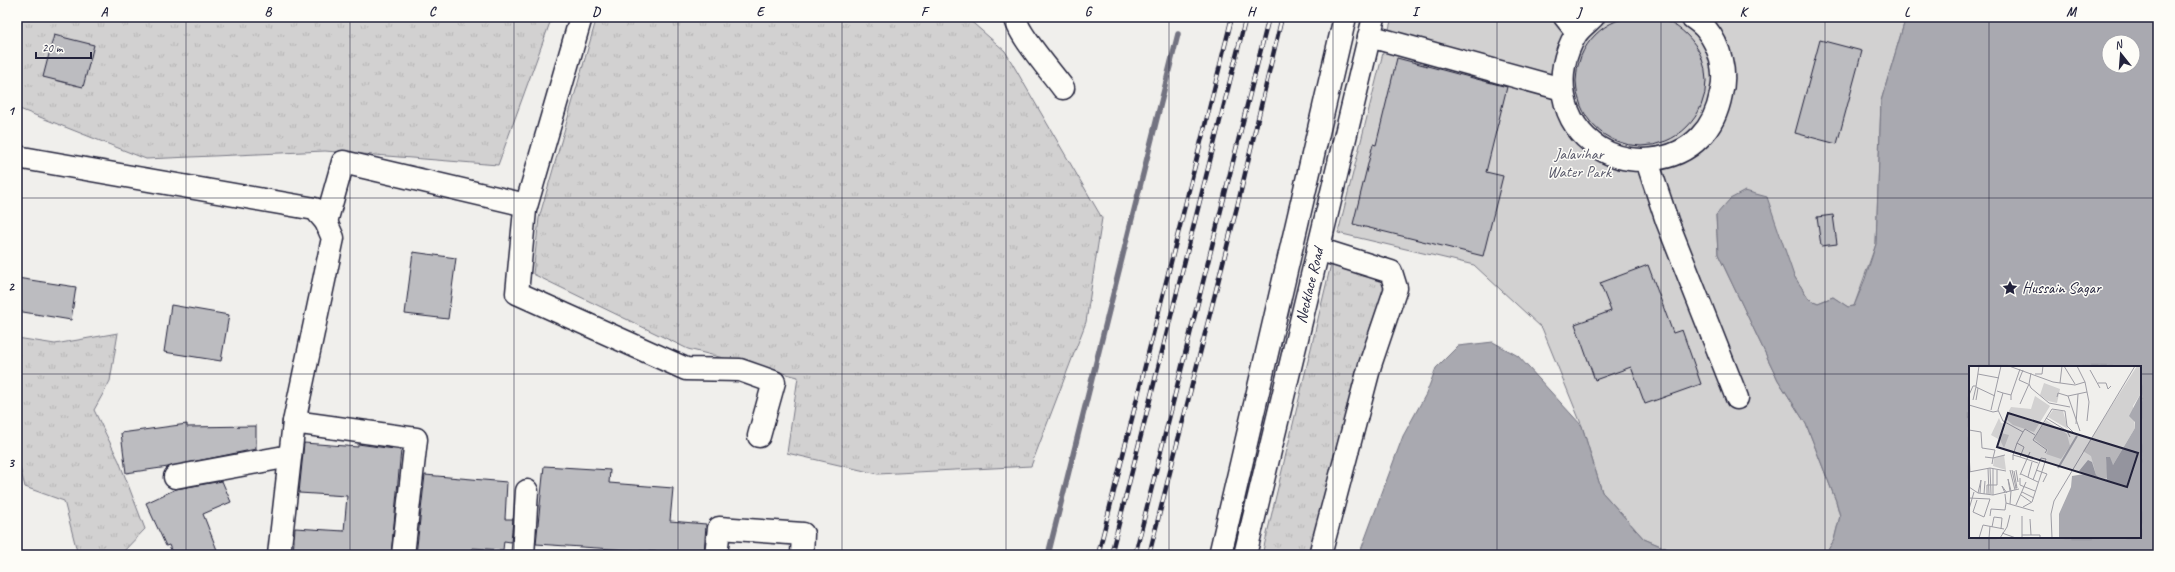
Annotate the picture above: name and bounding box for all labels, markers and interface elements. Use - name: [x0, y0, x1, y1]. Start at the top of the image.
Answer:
- text: A: [101, 4, 109, 20]
- text: B: [265, 4, 273, 20]
- text: C: [429, 4, 437, 20]
- text: D: [592, 4, 601, 20]
- text: E: [757, 4, 766, 20]
- text: F: [921, 4, 930, 20]
- text: G: [1085, 4, 1093, 20]
- text: H: [1247, 4, 1257, 20]
- text: I: [1412, 4, 1421, 20]
- text: J: [1576, 4, 1583, 20]
- text: K: [1740, 4, 1750, 20]
- text: L: [1904, 4, 1911, 20]
- text: M: [2066, 4, 2077, 20]
- scale bar: [36, 34, 91, 60]
- north arrow: [2101, 34, 2141, 74]
- text: N: [2113, 36, 2125, 52]
- text: 20 m: [42, 40, 64, 56]
- text: 1: [8, 103, 16, 119]
- park label: Jalavihar Water Park: [1547, 144, 1612, 182]
- street label: Necklace Road: [1291, 243, 1329, 326]
- place label: Hussain Sagar: [2022, 278, 2102, 298]
- text: 2: [8, 279, 15, 295]
- place icon: Hussain Sagar: [2001, 279, 2019, 297]
- inset map: [1969, 366, 2141, 538]
- text: 3: [8, 455, 15, 471]

